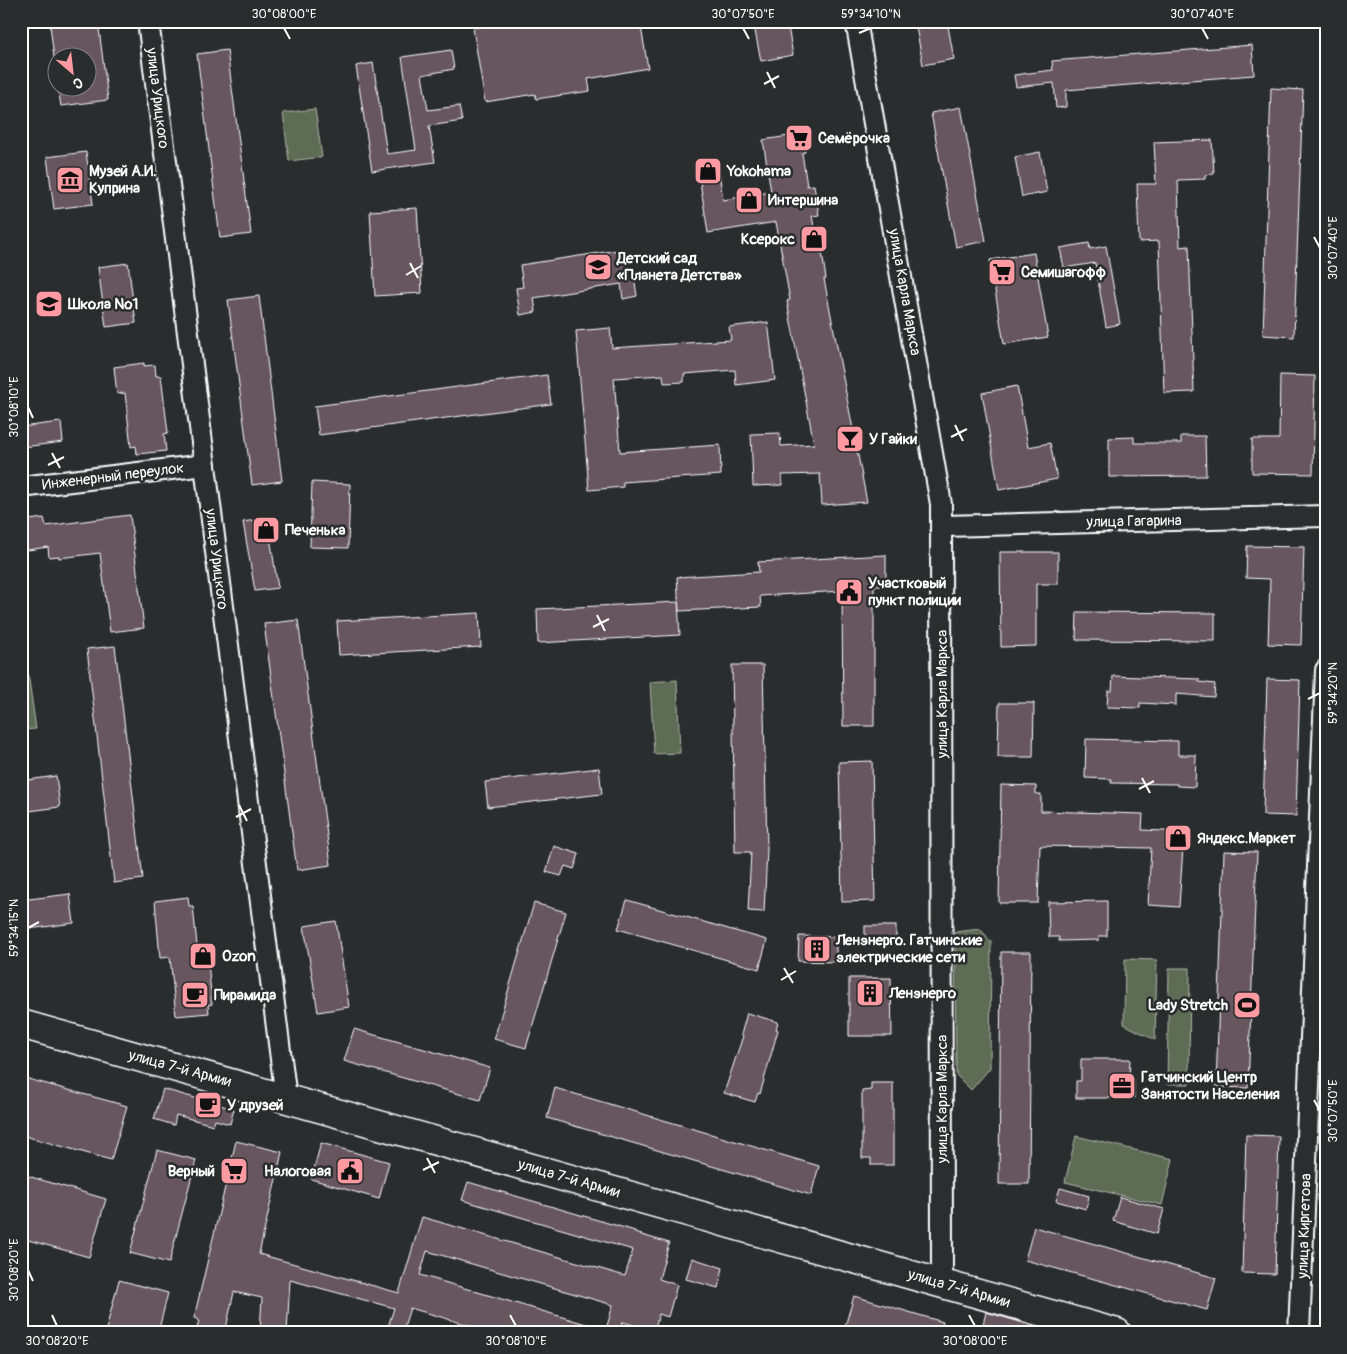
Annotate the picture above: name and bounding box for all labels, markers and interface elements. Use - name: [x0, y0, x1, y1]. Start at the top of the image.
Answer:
- text: 30°08'00"E: [252, 7, 316, 22]
- text: 30°07'50"E: [712, 7, 774, 22]
- text: 59°34'10"N: [841, 7, 901, 22]
- text: 30°07'40"E: [1170, 7, 1234, 22]
- street label: улица Урицкого: [142, 45, 173, 150]
- north arrow: [48, 48, 98, 98]
- text: С: [70, 74, 86, 93]
- supermarket icon: Семёрочка: [784, 123, 814, 153]
- place label: Семёрочка: [818, 129, 890, 148]
- shop icon: Yokohama: [693, 156, 723, 186]
- place label: Музей А.И. Куприна: [89, 162, 157, 198]
- place label: Yokohama: [726, 162, 791, 181]
- museum icon: Музей А.И. Куприна: [55, 165, 85, 195]
- shop icon: Интершина: [734, 185, 764, 215]
- place label: Интершина: [768, 191, 838, 210]
- text: 30°07'40"E: [1326, 216, 1341, 280]
- shop icon: Ксерокс: [799, 224, 829, 254]
- street label: улица Карла Маркса: [884, 226, 925, 357]
- place label: Ксерокс: [741, 230, 795, 249]
- place label: Детский сад «Планета Детства»: [616, 249, 742, 285]
- school or university icon: Детский сад «Планета Детства»: [583, 252, 613, 282]
- supermarket icon: Семишагофф: [987, 257, 1017, 287]
- place label: Семишагофф: [1021, 263, 1107, 282]
- school or university icon: Школа №1: [34, 289, 64, 319]
- place label: Школа №1: [67, 295, 138, 314]
- text: 30°08'10"E: [7, 377, 22, 437]
- bar icon: У Гайки: [835, 424, 865, 454]
- place label: У Гайки: [869, 430, 917, 449]
- street label: Инженерный переулок: [41, 458, 185, 495]
- street label: улица Урицкого: [201, 506, 232, 611]
- street label: улица Гагарина: [1085, 511, 1182, 532]
- shop icon: Печенька: [251, 515, 281, 545]
- place label: Печенька: [285, 521, 345, 540]
- place label: Участковый пункт полиции: [868, 574, 961, 610]
- public building icon: Участковый пункт полиции: [834, 577, 864, 607]
- street label: улица Карла Маркса: [933, 630, 952, 759]
- text: 59°34'20"N: [1326, 662, 1341, 724]
- shop icon: Яндекс.Маркет: [1163, 823, 1193, 853]
- place label: Яндекс.Маркет: [1197, 829, 1296, 848]
- text: 59°34'15"N: [7, 899, 22, 957]
- place label: Ленэнерго. Гатчинские электрические сети: [835, 931, 983, 967]
- building icon: Ленэнерго. Гатчинские электрические сети: [802, 934, 832, 964]
- shop icon: Ozon: [188, 941, 218, 971]
- place label: Ozon: [222, 947, 256, 966]
- building icon: Ленэнерго: [855, 978, 885, 1008]
- cafe icon: Пирамида: [180, 980, 210, 1010]
- place label: Ленэнерго: [888, 984, 956, 1003]
- place label: Пирамида: [214, 986, 276, 1005]
- sports icon: Lady Stretch: [1232, 990, 1262, 1020]
- place label: Lady Stretch: [1148, 996, 1228, 1015]
- street label: улица Карла Маркса: [933, 1035, 952, 1164]
- street label: улица 7-й Армии: [126, 1045, 234, 1091]
- place label: Гатчинский Центр Занятости Населения: [1141, 1068, 1280, 1104]
- office icon: Гатчинский Центр Занятости Населения: [1107, 1071, 1137, 1101]
- text: 30°07'50"E: [1326, 1080, 1341, 1142]
- cafe icon: У друзей: [193, 1090, 223, 1120]
- place label: У друзей: [227, 1096, 284, 1115]
- street label: улица 7-й Армии: [515, 1155, 622, 1202]
- supermarket icon: Верный: [219, 1156, 249, 1186]
- public building icon: Налоговая: [335, 1156, 365, 1186]
- place label: Верный: [168, 1162, 215, 1181]
- place label: Налоговая: [264, 1162, 331, 1181]
- street label: улица Киргетова: [1293, 1173, 1316, 1280]
- text: 30°08'20"E: [7, 1239, 22, 1301]
- street label: улица 7-й Армии: [905, 1265, 1012, 1312]
- text: 30°08'20"E: [26, 1334, 88, 1349]
- text: 30°08'10"E: [486, 1334, 546, 1349]
- text: 30°08'00"E: [943, 1334, 1007, 1349]

